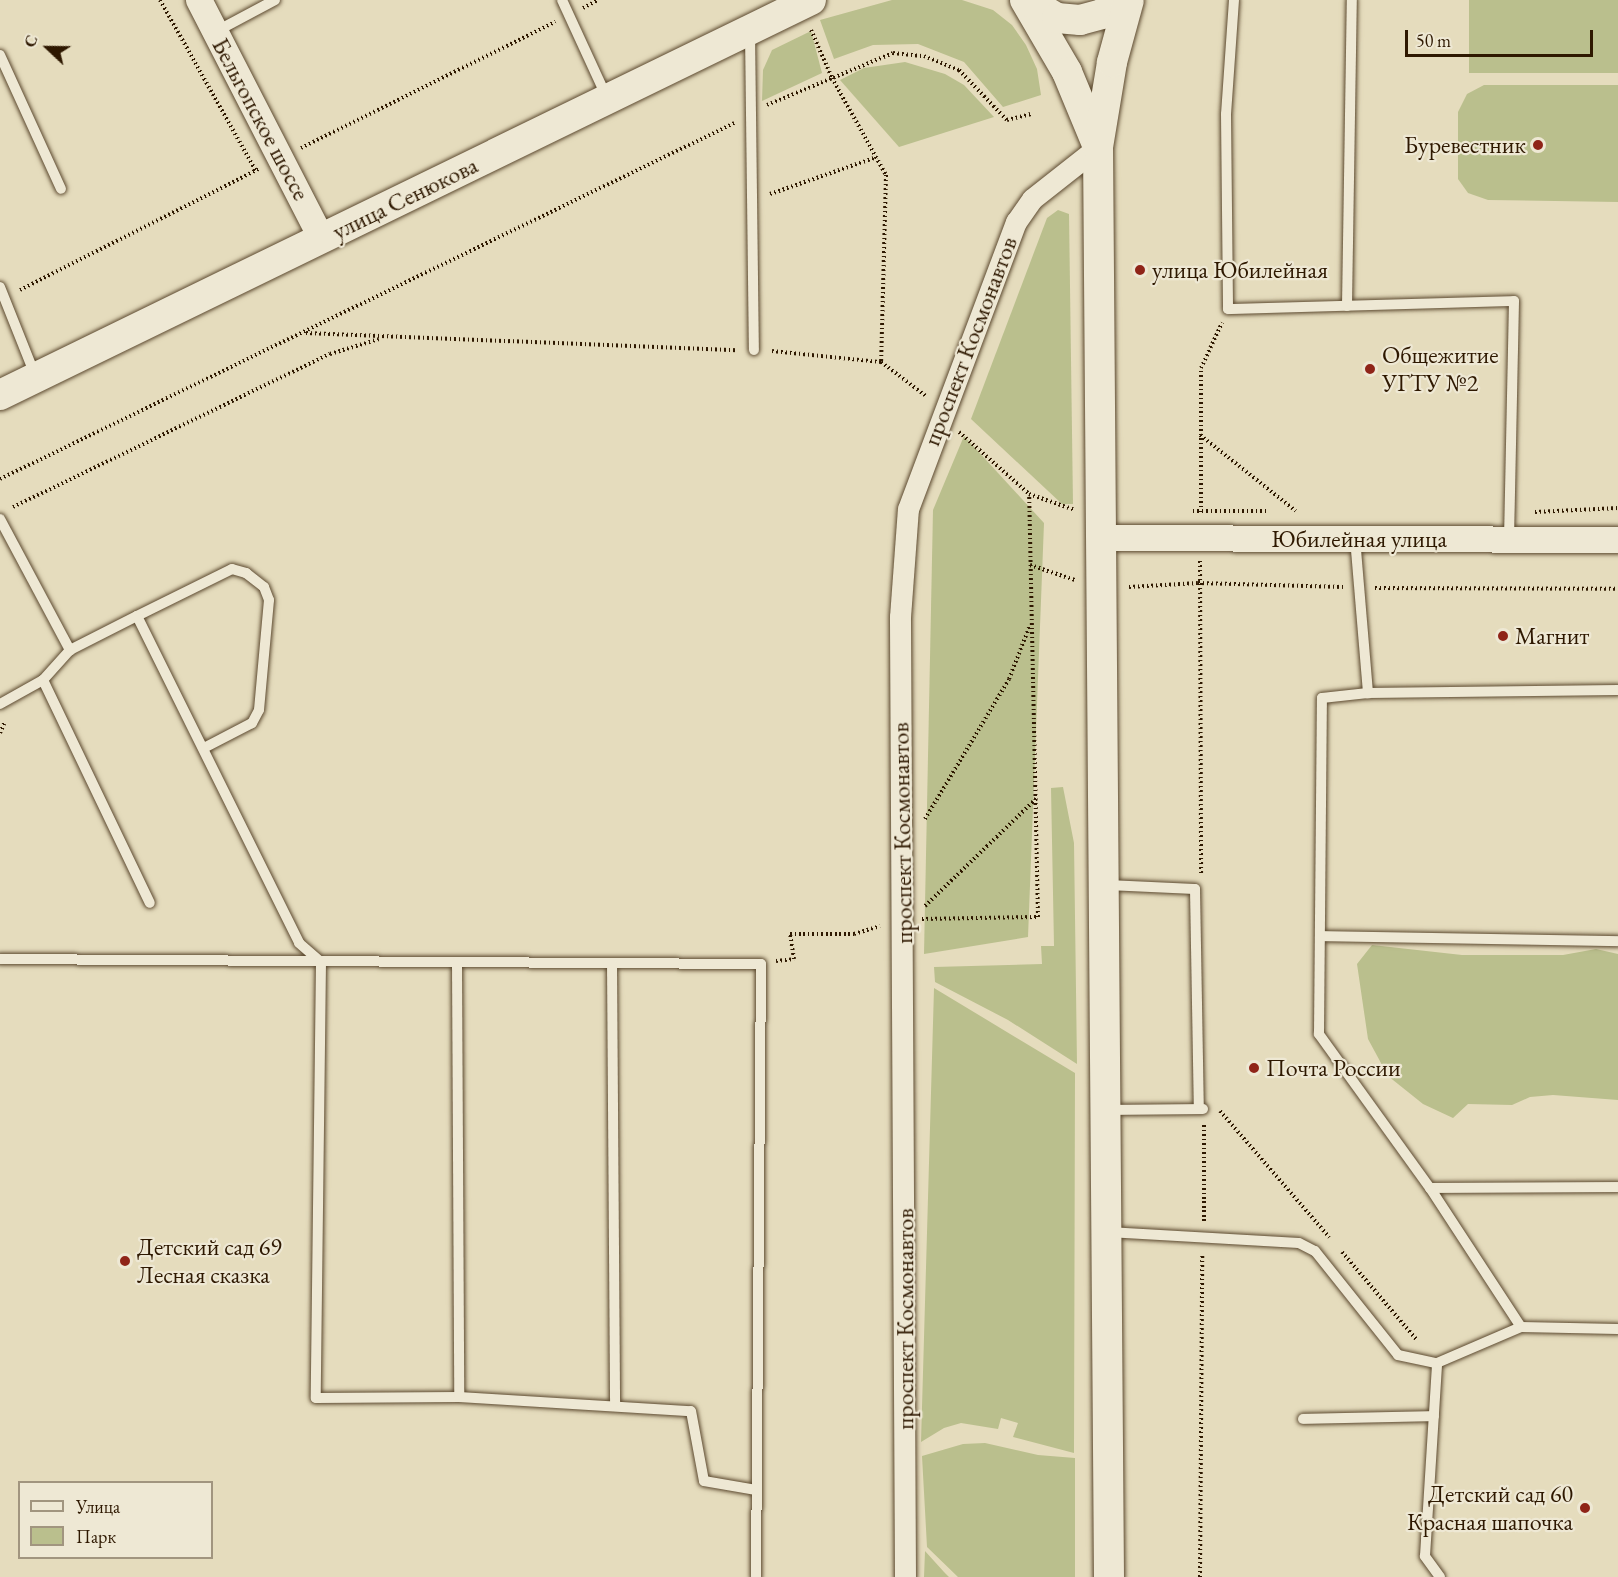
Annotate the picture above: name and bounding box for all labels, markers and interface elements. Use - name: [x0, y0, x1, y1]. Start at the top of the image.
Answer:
- north arrow: [18, 18, 78, 78]
- scale bar: [1408, 18, 1596, 56]
- text: 50 m: [1416, 29, 1451, 52]
- text: С: [19, 32, 43, 50]
- street label: Бельгопское шоссе: [206, 33, 316, 205]
- place label: Буревестник: [1404, 131, 1526, 159]
- marker: Буревестник: [1531, 138, 1545, 152]
- street label: улица Сенюкова: [328, 150, 482, 246]
- street label: проспект Космонавтов: [917, 232, 1023, 450]
- place label: улица Юбилейная: [1152, 256, 1328, 284]
- marker: улица Юбилейная: [1133, 263, 1147, 277]
- place label: Общежитие УГТУ №2: [1382, 341, 1499, 397]
- marker: Общежитие УГТУ №2: [1363, 362, 1377, 376]
- street label: Юбилейная улица: [1271, 525, 1447, 553]
- place label: Магнит: [1515, 622, 1589, 650]
- marker: Магнит: [1496, 629, 1510, 643]
- street label: проспект Космонавтов: [886, 722, 918, 944]
- place label: Почта России: [1266, 1054, 1401, 1082]
- marker: Почта России: [1247, 1061, 1261, 1075]
- street label: проспект Космонавтов: [891, 1208, 919, 1430]
- place label: Детский сад 69 Лесная сказка: [137, 1233, 282, 1289]
- marker: Детский сад 69 Лесная сказка: [118, 1254, 132, 1268]
- place label: Детский сад 60 Красная шапочка: [1407, 1480, 1573, 1536]
- legend: [18, 1481, 213, 1559]
- text: Улица: [76, 1495, 120, 1518]
- marker: Детский сад 60 Красная шапочка: [1578, 1501, 1592, 1515]
- text: Парк: [76, 1525, 116, 1548]

